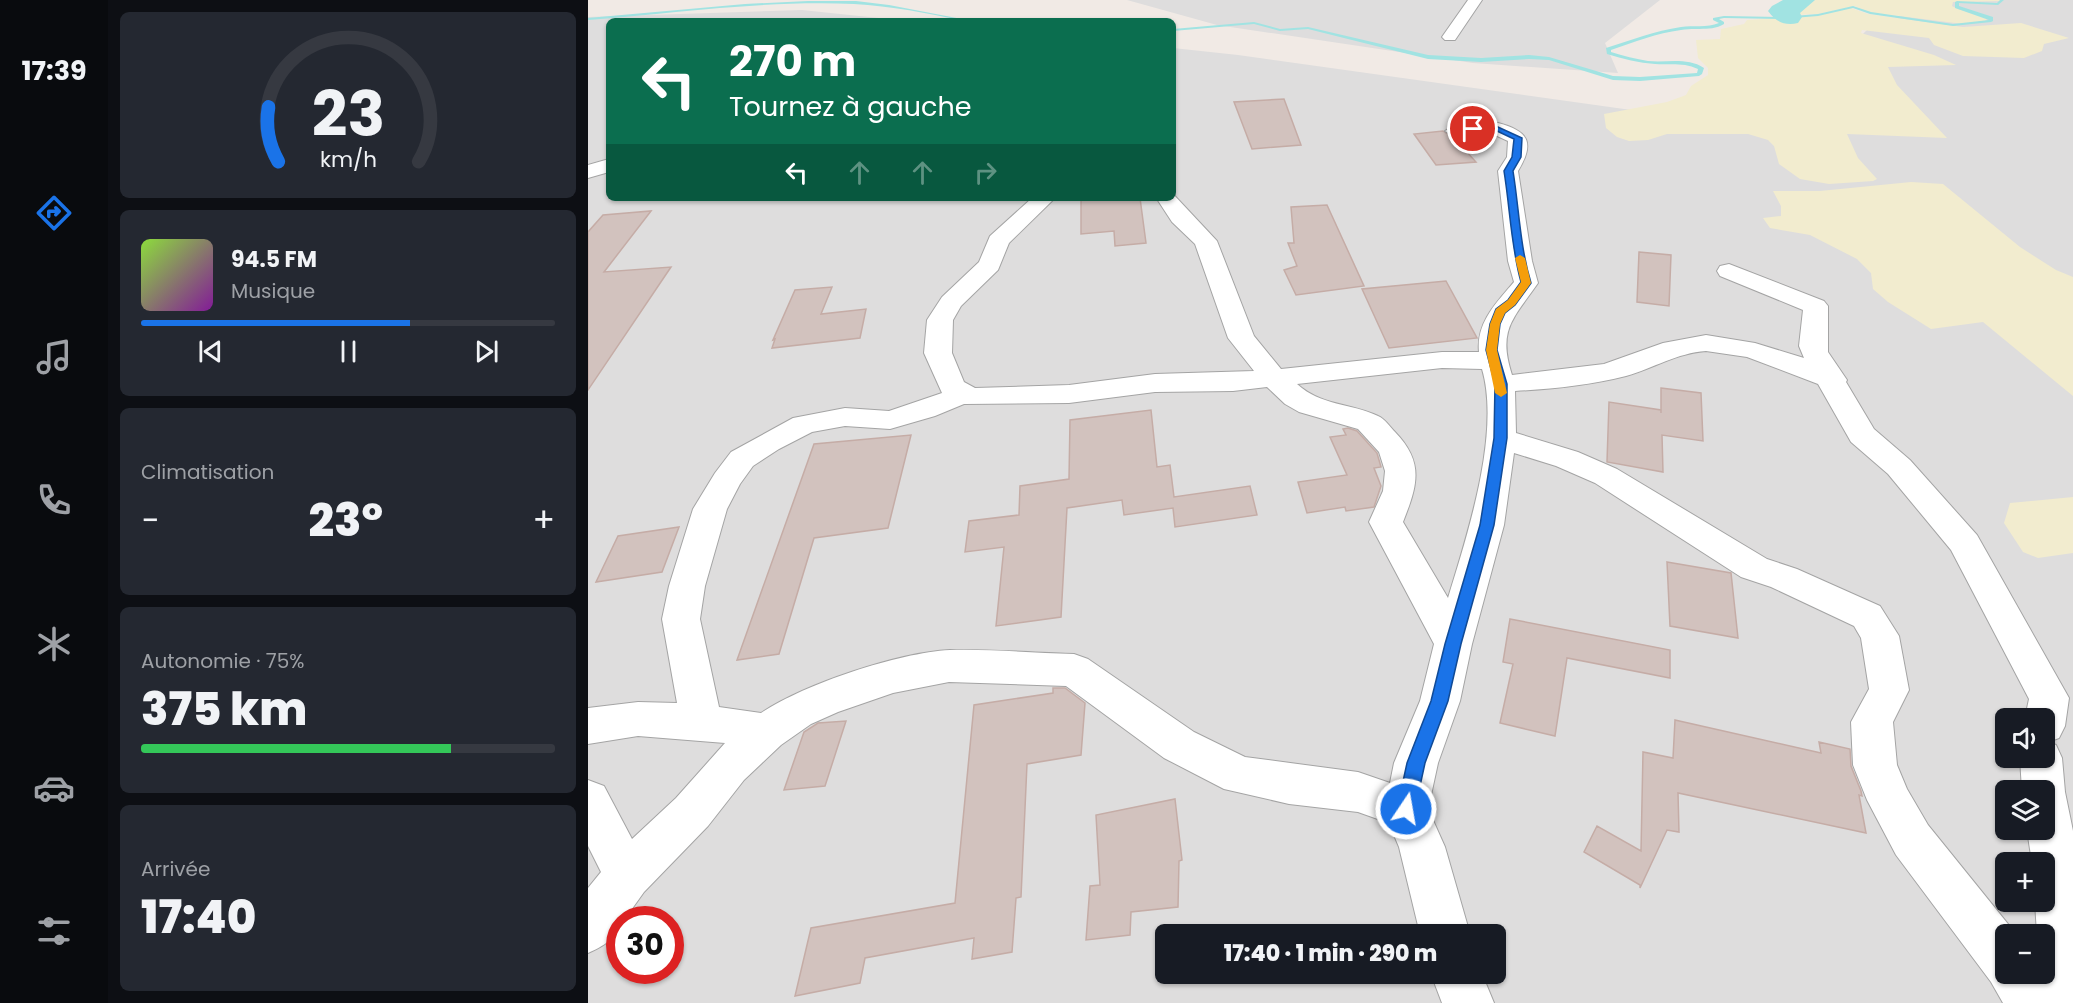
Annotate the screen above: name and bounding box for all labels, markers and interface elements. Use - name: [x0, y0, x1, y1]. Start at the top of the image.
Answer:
- text: 270 m: [729, 32, 856, 91]
- icon: left: [630, 42, 708, 120]
- text: 17:39: [21, 52, 87, 89]
- text: 23: [311, 70, 385, 158]
- text: Tournez à gauche: [729, 88, 971, 125]
- pin: [1447, 103, 1498, 154]
- icon: arrive: [1456, 112, 1489, 145]
- text: km/h: [319, 144, 377, 175]
- icon: left: [780, 156, 813, 189]
- icon: ahead: [843, 156, 876, 189]
- icon: ahead: [906, 156, 939, 189]
- icon: right: [969, 156, 1002, 189]
- icon: directions: [33, 192, 75, 234]
- text: 94.5 FM: [231, 244, 317, 275]
- text: Musique: [231, 277, 315, 305]
- icon: previous: [194, 335, 227, 368]
- icon: pause: [332, 335, 365, 368]
- icon: next: [470, 335, 503, 368]
- icon: music: [33, 336, 75, 378]
- text: Climatisation: [141, 458, 274, 486]
- icon: phone: [33, 479, 75, 521]
- text: 23°: [308, 489, 383, 552]
- text: −: [141, 497, 159, 544]
- text: +: [532, 497, 555, 544]
- icon: climate: [33, 623, 75, 665]
- text: Autonomie · 75%: [141, 647, 304, 675]
- text: 375 km: [141, 678, 307, 741]
- map controls: [1995, 708, 2055, 984]
- button: sound: [1995, 708, 2055, 768]
- icon: car: [33, 767, 75, 809]
- position arrow: [1374, 777, 1438, 841]
- button: layers: [1995, 780, 2055, 840]
- button: +: [1995, 852, 2055, 912]
- text: Arrivée: [141, 855, 210, 883]
- text: 17:40: [141, 886, 256, 949]
- speed limit sign: 30: [606, 906, 684, 984]
- icon: filters: [33, 910, 75, 952]
- button: −: [1995, 924, 2055, 984]
- text: 17:40 · 1 min · 290 m: [1224, 938, 1437, 969]

